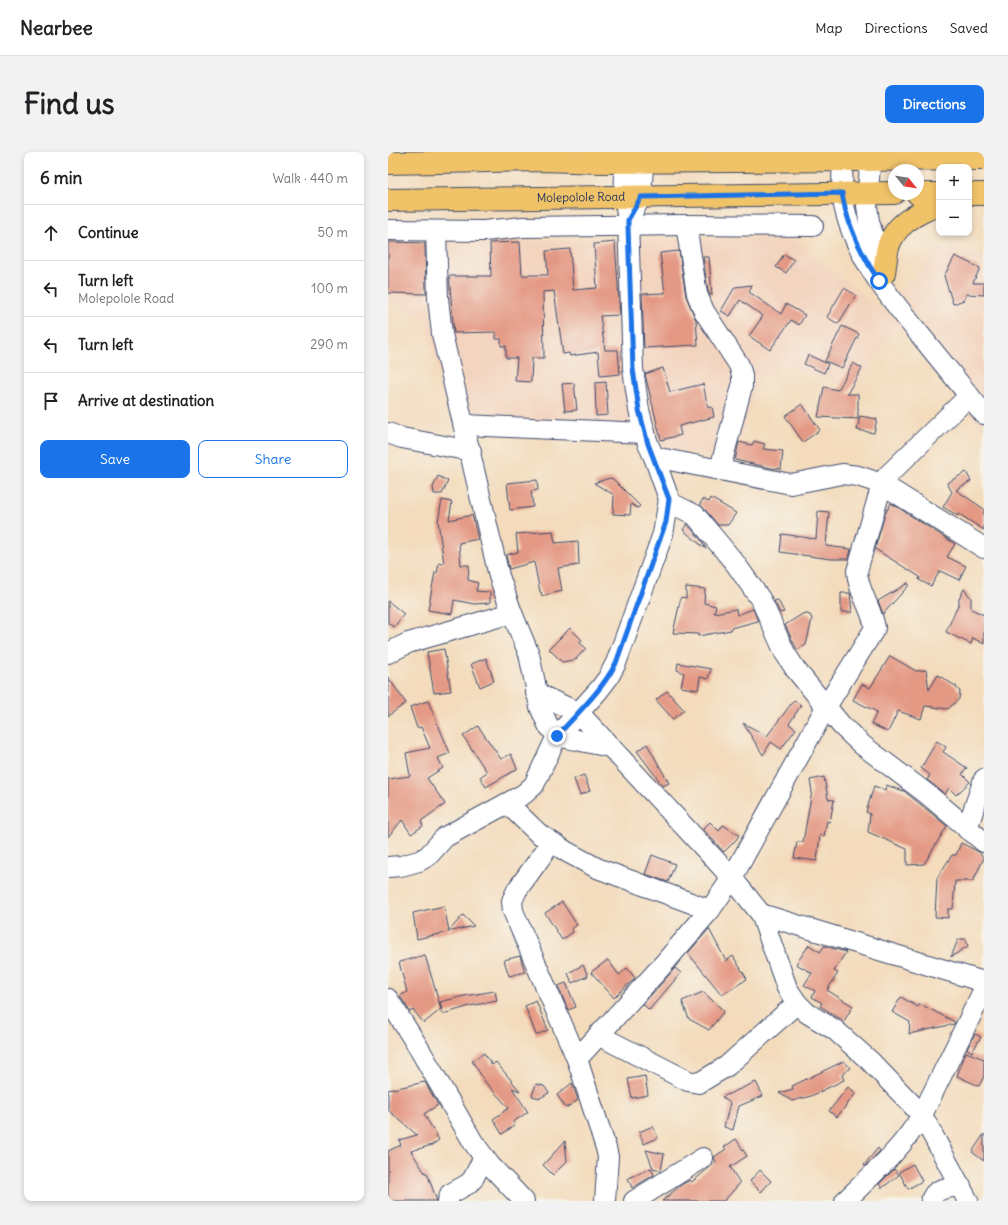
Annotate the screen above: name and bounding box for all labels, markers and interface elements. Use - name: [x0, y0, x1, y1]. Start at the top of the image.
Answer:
- text: Nearbee: [20, 16, 93, 40]
- text: Map: [815, 19, 842, 37]
- text: Directions: [864, 19, 928, 37]
- text: Saved: [950, 19, 988, 37]
- button: Directions: [885, 85, 984, 123]
- text: Find us: [24, 86, 115, 122]
- north arrow: [888, 164, 924, 200]
- map controls: [936, 164, 972, 236]
- button: +: [936, 164, 972, 200]
- text: 6 min: [40, 167, 82, 189]
- text: Walk · 440 m: [272, 170, 348, 187]
- street label: Molepolole Road: [536, 189, 625, 205]
- button: −: [936, 200, 972, 236]
- icon: ahead: [40, 222, 62, 244]
- text: Continue: [78, 223, 139, 242]
- text: 50 m: [317, 224, 348, 241]
- text: Turn left: [78, 271, 133, 290]
- route start: [870, 272, 888, 290]
- icon: left: [40, 278, 62, 300]
- text: 100 m: [311, 280, 348, 297]
- text: Molepolole Road: [78, 290, 174, 307]
- icon: left: [40, 334, 62, 356]
- text: Turn left: [78, 335, 133, 354]
- text: 290 m: [310, 336, 348, 353]
- icon: arrive: [40, 390, 62, 412]
- text: Arrive at destination: [78, 391, 214, 410]
- button: Save: [40, 440, 190, 478]
- button: Share: [198, 440, 348, 478]
- route end: [548, 727, 566, 745]

